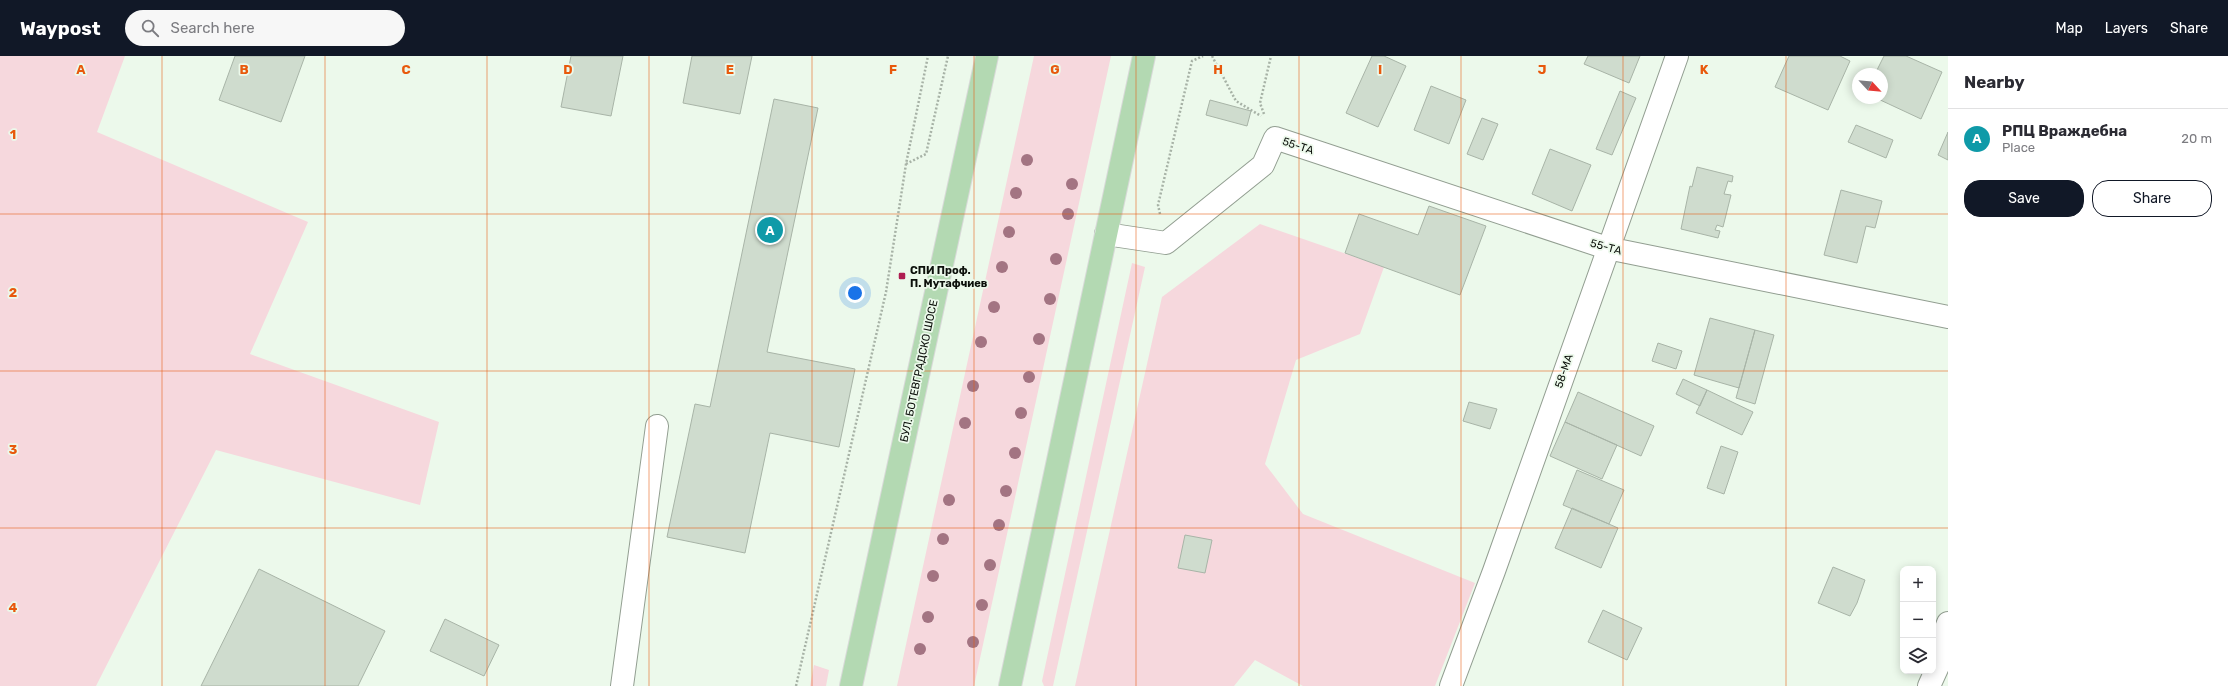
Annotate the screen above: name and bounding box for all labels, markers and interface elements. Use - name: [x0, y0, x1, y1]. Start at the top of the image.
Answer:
- search box: [125, 10, 405, 46]
- text: Waypost: [20, 17, 101, 40]
- icon: search: [139, 17, 161, 39]
- text: Search here: [171, 19, 255, 37]
- text: Map: [2056, 20, 2083, 37]
- text: Layers: [2105, 20, 2148, 37]
- text: Share: [2170, 20, 2208, 37]
- text: A: [76, 62, 86, 77]
- text: B: [239, 62, 249, 77]
- text: C: [401, 62, 411, 77]
- text: D: [563, 62, 573, 77]
- text: E: [726, 62, 734, 77]
- text: F: [889, 62, 897, 77]
- text: G: [1050, 62, 1060, 77]
- text: H: [1213, 62, 1223, 77]
- text: I: [1378, 62, 1382, 77]
- text: J: [1538, 62, 1546, 77]
- text: K: [1700, 62, 1709, 77]
- north arrow: [1852, 68, 1888, 104]
- text: Nearby: [1964, 72, 2025, 92]
- text: РПЦ Враждебна: [2002, 122, 2127, 140]
- text: 1: [10, 127, 16, 142]
- text: A: [1972, 131, 1982, 146]
- text: 20 m: [2181, 131, 2212, 146]
- street label: 55-ТА: [1281, 135, 1316, 157]
- text: Place: [2002, 140, 2035, 155]
- button: Save: [1964, 180, 2084, 217]
- button: Share: [2092, 180, 2212, 217]
- pin: A: [757, 215, 783, 245]
- street label: 55-ТА: [1589, 237, 1624, 258]
- place label: СПИ Проф. П. Мутафчиев: [910, 264, 988, 290]
- marker: СПИ Проф. П. Мутафчиев: [897, 271, 907, 281]
- your location: [845, 283, 865, 303]
- text: 2: [9, 285, 17, 300]
- street label: БУЛ. БОТЕВГРАДСКО ШОСЕ: [898, 298, 941, 443]
- street label: 58-МА: [1552, 352, 1576, 390]
- text: 3: [9, 442, 18, 457]
- map controls: [1900, 566, 1936, 674]
- button: +: [1900, 566, 1936, 602]
- text: 4: [9, 600, 18, 615]
- button: −: [1900, 602, 1936, 638]
- button: layers: [1900, 638, 1936, 674]

